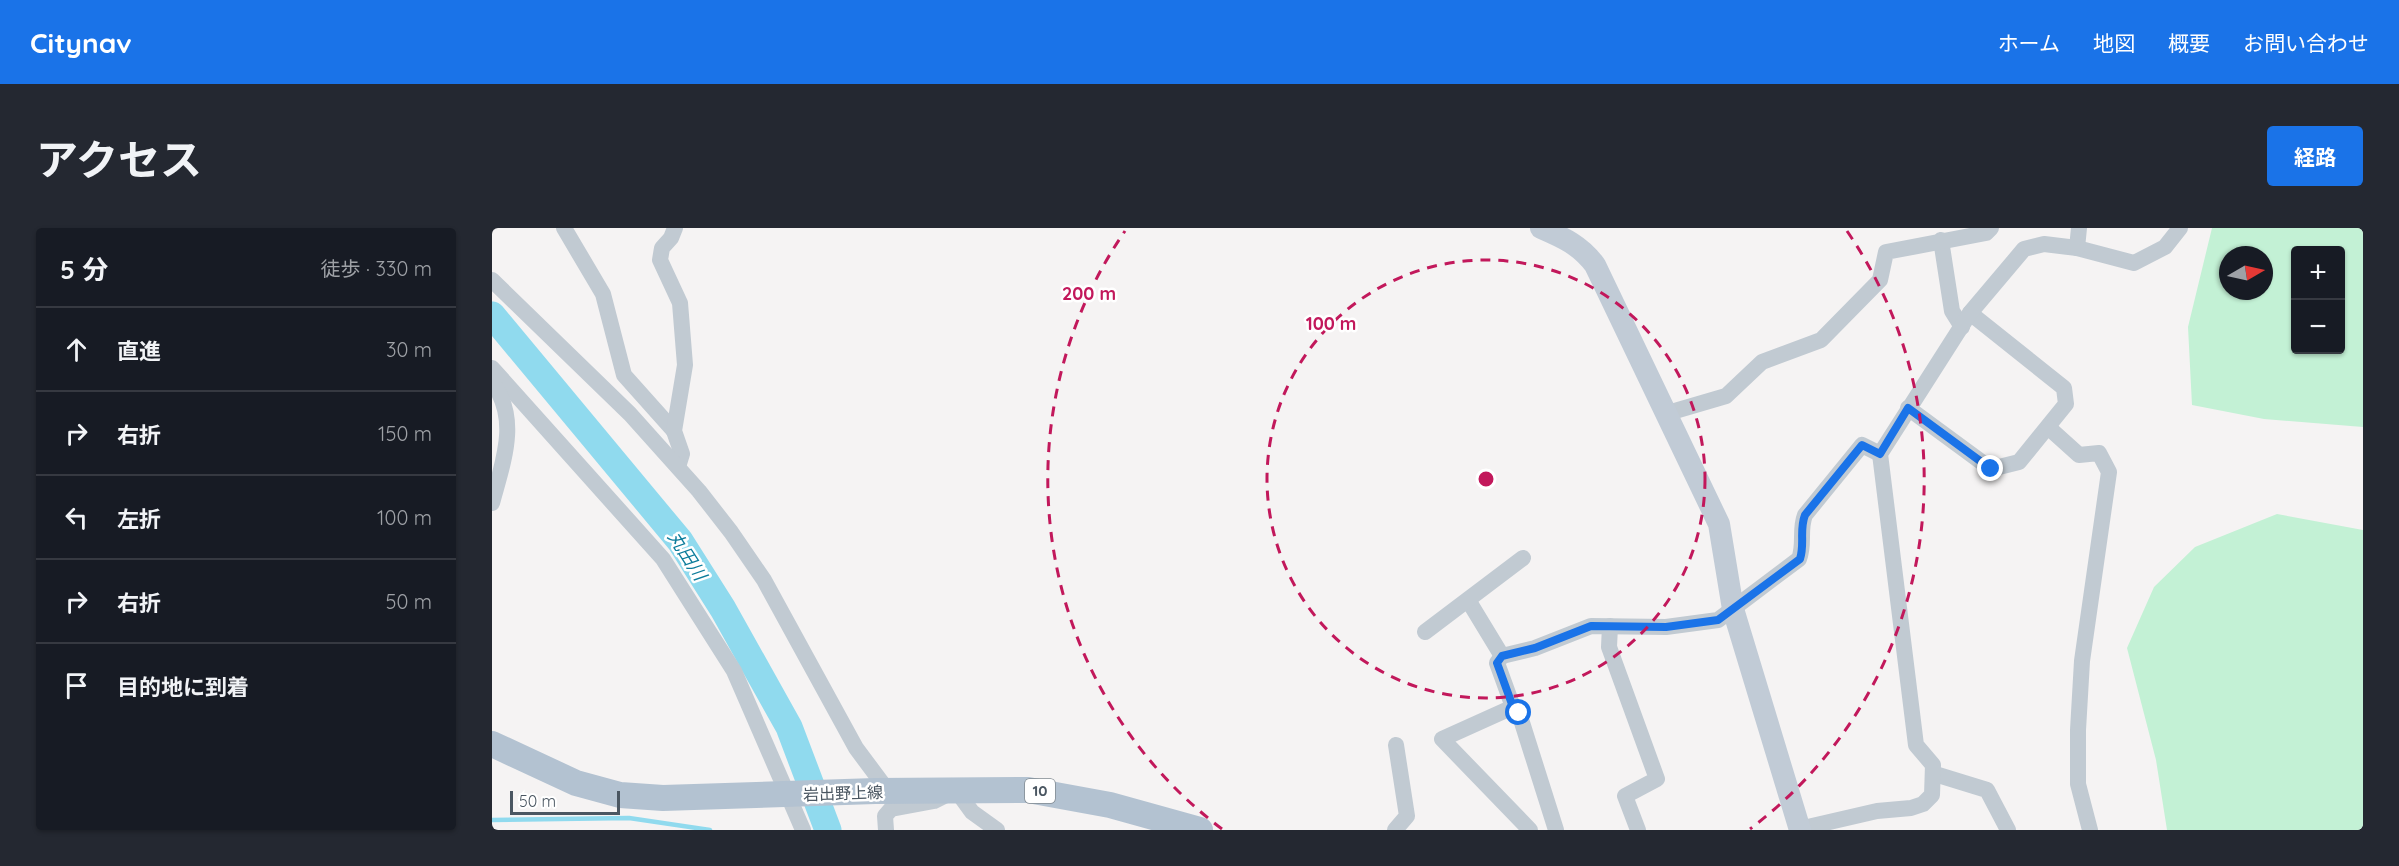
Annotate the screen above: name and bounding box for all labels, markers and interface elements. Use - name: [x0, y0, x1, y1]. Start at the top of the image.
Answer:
- text: Citynav: [30, 25, 132, 60]
- text: ホーム: [1998, 30, 2060, 56]
- text: 地図: [2093, 30, 2135, 56]
- text: 概要: [2168, 30, 2210, 56]
- text: お問い合わせ: [2243, 30, 2369, 56]
- button: 経路: [2267, 126, 2363, 186]
- text: アクセス: [36, 133, 202, 186]
- north arrow: [2219, 246, 2273, 300]
- map controls: [2291, 246, 2345, 354]
- button: +: [2291, 246, 2345, 300]
- text: 5 分: [60, 253, 108, 286]
- text: 徒歩 · 330 m: [321, 256, 432, 281]
- text: 200 m: [1062, 282, 1116, 305]
- button: −: [2291, 300, 2345, 354]
- text: 100 m: [1306, 312, 1356, 335]
- icon: ahead: [60, 333, 93, 366]
- text: 直進: [117, 337, 161, 365]
- text: 30 m: [386, 337, 432, 362]
- icon: right: [60, 417, 93, 450]
- text: 右折: [117, 421, 161, 449]
- text: 150 m: [378, 421, 432, 446]
- route end: [1977, 455, 2003, 481]
- centre of rings: [1476, 469, 1496, 489]
- icon: left: [60, 501, 93, 534]
- text: 左折: [117, 505, 161, 533]
- text: 100 m: [377, 505, 432, 530]
- water label: 丸田川: [663, 527, 713, 586]
- icon: right: [60, 585, 93, 618]
- text: 右折: [117, 589, 161, 617]
- text: 50 m: [386, 589, 432, 614]
- icon: arrive: [60, 669, 93, 702]
- text: 目的地に到着: [117, 673, 249, 701]
- route start: [1505, 699, 1531, 725]
- road number: 10: [1025, 779, 1055, 803]
- street label: 岩出野上線: [803, 782, 883, 804]
- scale bar: [510, 788, 620, 816]
- text: 50 m: [519, 791, 556, 811]

